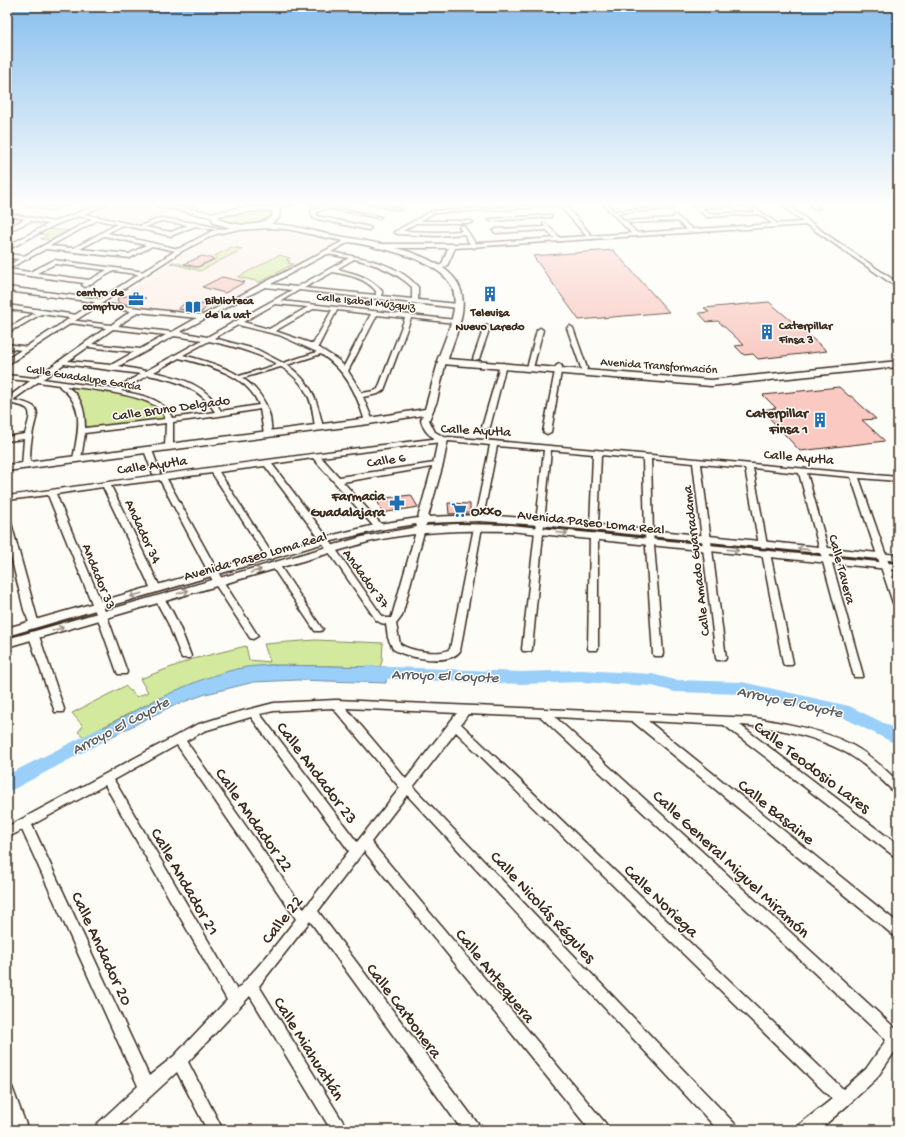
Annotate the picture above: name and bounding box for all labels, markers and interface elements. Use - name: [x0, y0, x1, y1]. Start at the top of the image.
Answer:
- building icon: Televisa Nuevo Laredo: [481, 285, 499, 303]
- place label: centro de comptuo: [77, 287, 125, 315]
- office icon: centro de comptuo: [127, 290, 145, 308]
- street label: Calle Isabel Múzquiz: [316, 291, 417, 315]
- place label: Biblioteca de la uat: [204, 295, 255, 323]
- library icon: Biblioteca de la uat: [184, 298, 202, 316]
- place label: Televisa Nuevo Laredo: [456, 307, 525, 335]
- place label: Caterpillar Finsa 3: [778, 320, 834, 348]
- building icon: Caterpillar Finsa 3: [758, 323, 776, 341]
- street label: Avenida Transformación: [600, 356, 718, 378]
- street label: Calle Guadalupe García: [25, 363, 142, 395]
- street label: Calle Bruno Delgado: [111, 393, 231, 426]
- place label: Caterpillar Finsa 1: [745, 406, 810, 439]
- building icon: Caterpillar Finsa 1: [811, 411, 829, 429]
- street label: Calle Ayutla: [440, 421, 513, 442]
- street label: Calle Ayutla: [763, 447, 836, 470]
- street label: Calle 6: [366, 450, 408, 473]
- street label: Calle Ayutla: [116, 453, 190, 480]
- street label: Calle Amado Guarradama: [680, 483, 715, 637]
- place label: Farmacia Guadalajara: [310, 489, 386, 522]
- pharmacy icon: Farmacia Guadalajara: [388, 494, 406, 512]
- street label: Andador 34: [120, 497, 164, 567]
- supermarket icon: Oxxo: [450, 501, 468, 519]
- place label: Oxxo: [471, 504, 502, 521]
- street label: Avenida Paseo Loma Real: [516, 507, 665, 540]
- street label: Avenida Paseo Loma Real: [182, 529, 329, 586]
- one-way arrow: [555, 529, 568, 537]
- street label: Calle Tavera: [823, 533, 858, 607]
- street label: Andador 33: [77, 542, 119, 612]
- one-way arrow: [797, 545, 810, 552]
- street label: Andador 37: [338, 546, 393, 613]
- one-way arrow: [726, 546, 739, 554]
- one-way arrow: [249, 567, 262, 574]
- one-way arrow: [176, 588, 189, 595]
- one-way arrow: [130, 592, 143, 599]
- one-way arrow: [51, 625, 64, 632]
- water label: Arroyo El Coyote: [391, 666, 500, 688]
- water label: Arroyo El Coyote: [735, 683, 845, 723]
- water label: Arroyo El Coyote: [69, 693, 174, 760]
- street label: Calle Teodosio Lares: [749, 718, 874, 819]
- street label: Calle Andador 23: [271, 719, 361, 829]
- street label: Calle Andador 22: [209, 765, 296, 876]
- street label: Calle Basaine: [733, 776, 818, 851]
- street label: Calle General Miguel Miramón: [647, 787, 813, 943]
- street label: Calle Andador 21: [145, 825, 222, 940]
- street label: Calle Nicolás Régules: [485, 848, 599, 969]
- street label: Calle Noriega: [618, 861, 702, 943]
- street label: Calle Andador 20: [65, 889, 136, 1010]
- street label: Calle 22: [258, 893, 308, 949]
- street label: Calle Antequera: [450, 926, 538, 1028]
- street label: Calle Carbonera: [360, 960, 445, 1064]
- street label: Calle Miahuatlán: [268, 994, 347, 1105]

